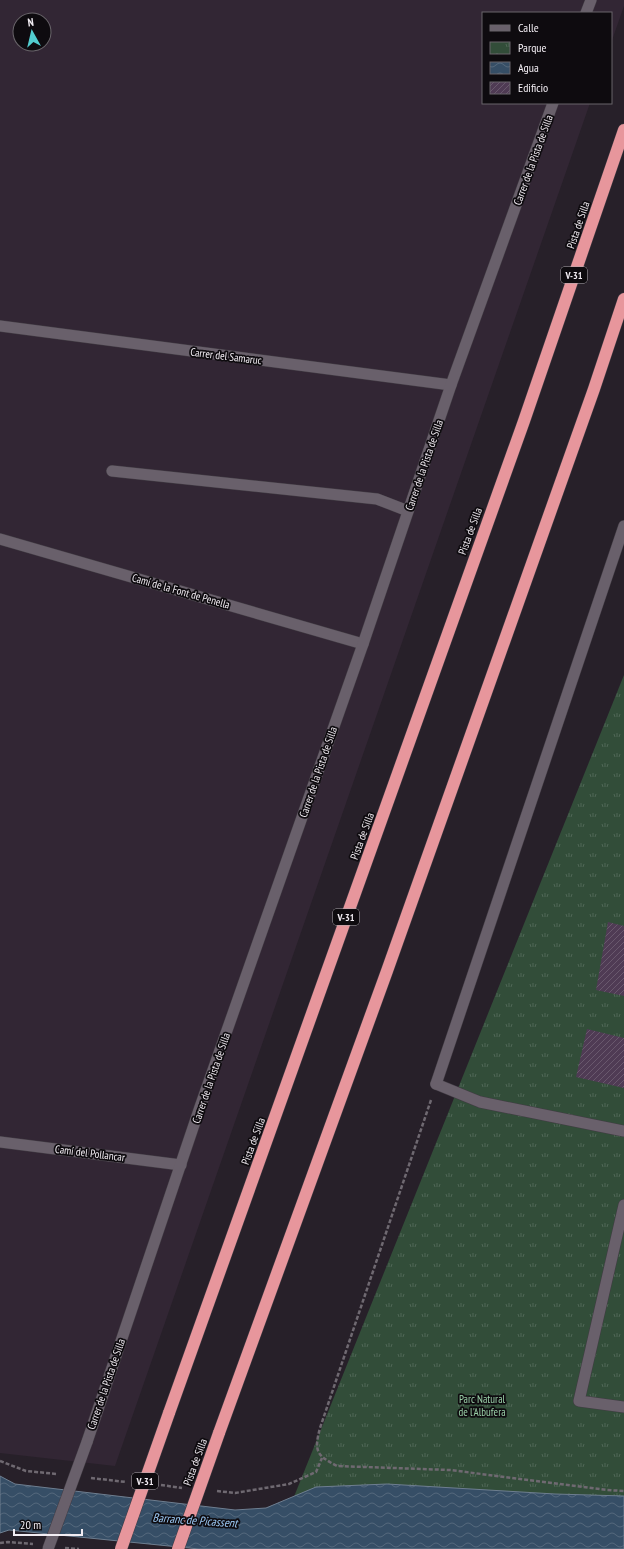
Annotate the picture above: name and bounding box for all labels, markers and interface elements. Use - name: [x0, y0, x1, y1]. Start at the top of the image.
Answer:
- north arrow: [12, 12, 52, 52]
- legend: [482, 12, 612, 104]
- text: N: [27, 15, 35, 29]
- text: Calle: [518, 20, 539, 35]
- text: Parque: [518, 40, 547, 55]
- text: Agua: [518, 60, 539, 75]
- text: Edificio: [518, 80, 548, 95]
- street label: Carrer de la Pista de Silla: [510, 113, 556, 207]
- street label: Pista de Silla: [563, 200, 593, 250]
- road number: V-31: [561, 267, 587, 283]
- street label: Carrer del Samaruc: [190, 345, 263, 367]
- street label: Carrer de la Pista de Silla: [402, 418, 446, 512]
- street label: Pista de Silla: [455, 506, 485, 556]
- street label: Camí de la Font de Penella: [130, 570, 232, 612]
- street label: Carrer de la Pista de Silla: [296, 725, 340, 819]
- street label: Pista de Silla: [347, 811, 377, 861]
- road number: V-31: [333, 909, 359, 925]
- street label: Carrer de la Pista de Silla: [189, 1031, 233, 1125]
- street label: Pista de Silla: [238, 1116, 268, 1166]
- street label: Camí del Pollancar: [54, 1142, 126, 1164]
- street label: Carrer de la Pista de Silla: [84, 1337, 128, 1431]
- park label: Parc Natural de l'Albufera: [458, 1392, 506, 1419]
- street label: Pista de Silla: [180, 1437, 210, 1487]
- road number: V-31: [132, 1473, 158, 1489]
- water label: Barranc de Picassent: [152, 1510, 240, 1531]
- scale bar: [14, 1511, 82, 1537]
- text: 20 m: [20, 1517, 41, 1532]

